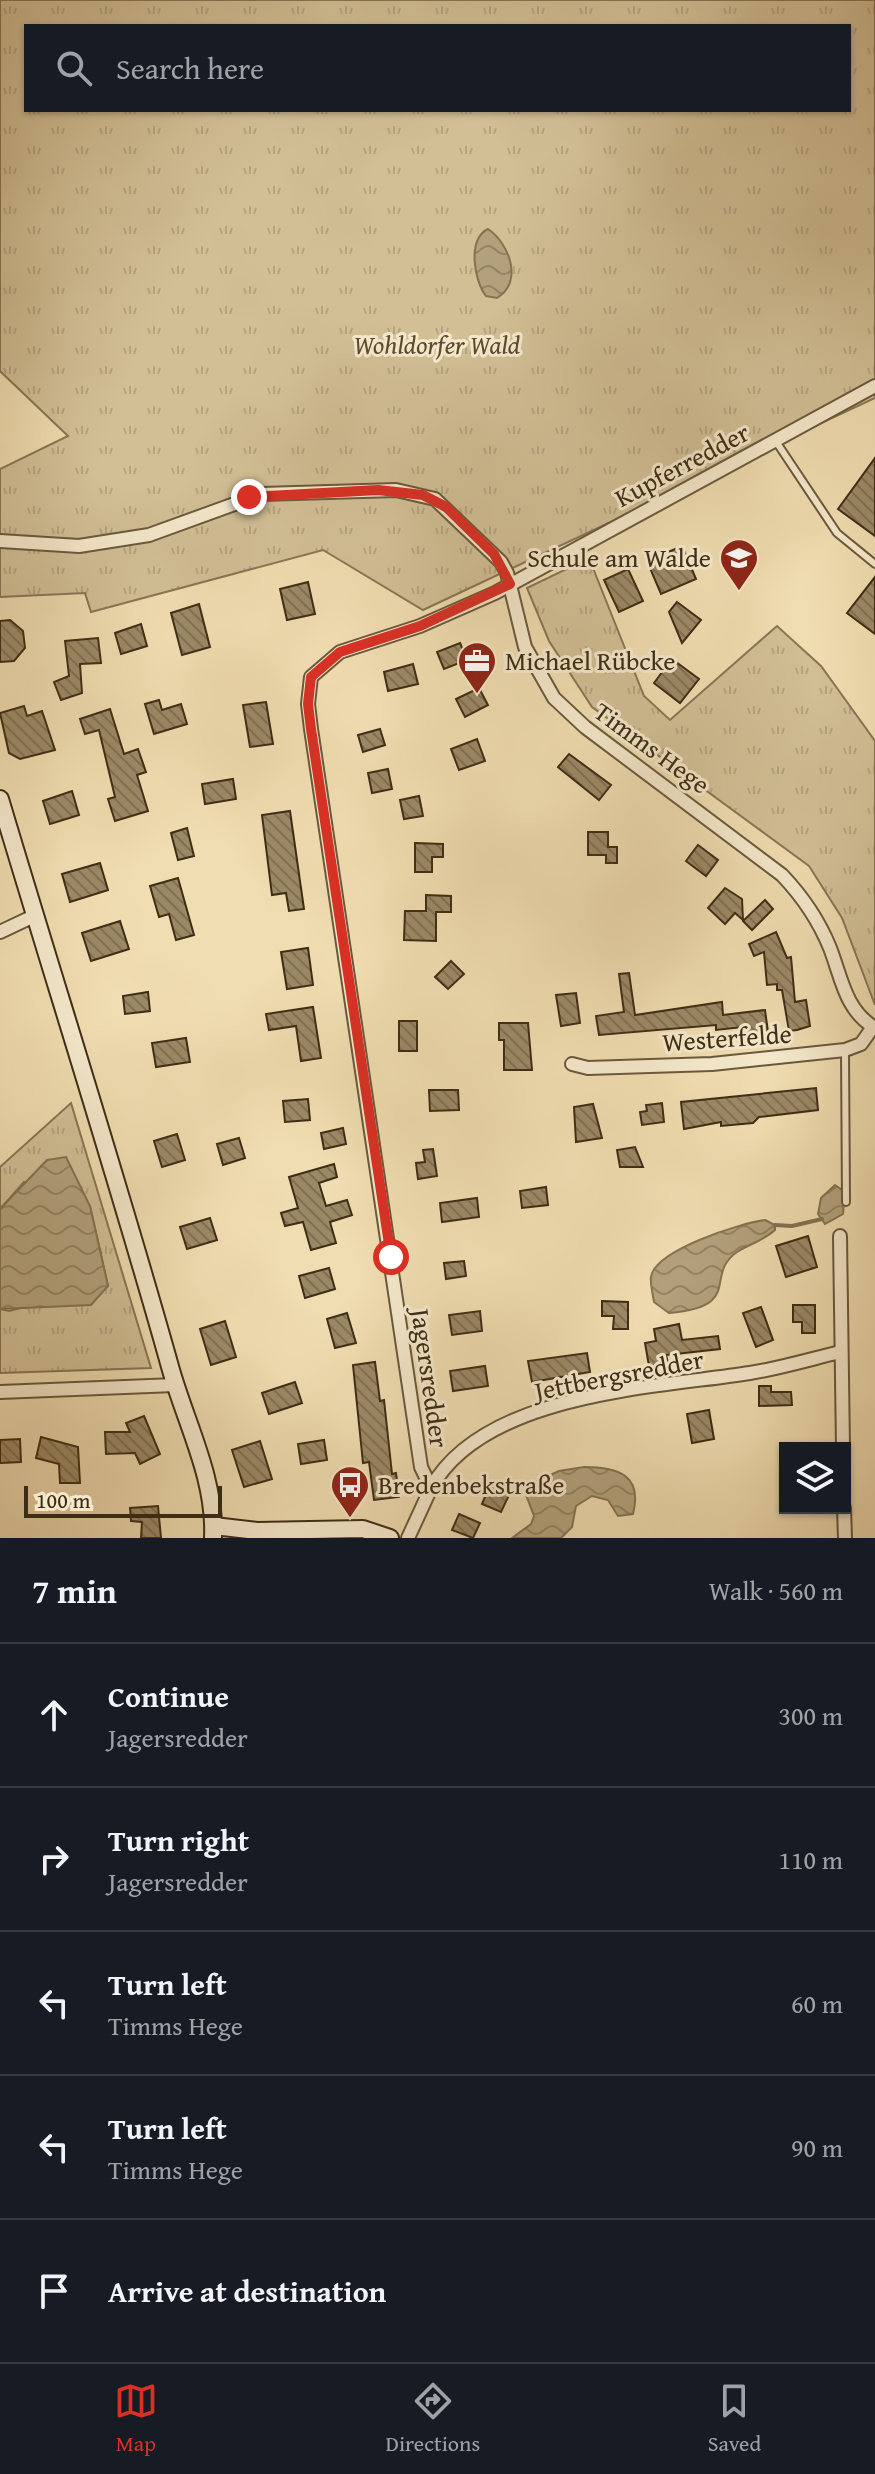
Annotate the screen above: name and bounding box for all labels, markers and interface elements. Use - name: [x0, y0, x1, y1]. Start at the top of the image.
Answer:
- search box: [24, 24, 851, 112]
- icon: search: [52, 46, 96, 90]
- text: Search here: [116, 46, 264, 90]
- park label: Wohldorfer Wald: [354, 325, 520, 364]
- street label: Kupferredder: [607, 412, 756, 517]
- route end: [231, 479, 267, 515]
- school or university icon: Schule am Walde: [718, 537, 760, 592]
- place label: Schule am Walde: [527, 538, 711, 577]
- office icon: Michael Rübcke: [456, 640, 498, 695]
- place label: Michael Rübcke: [505, 641, 675, 680]
- street label: Timms Hege: [586, 692, 718, 803]
- street label: Westerfelde: [661, 1014, 793, 1061]
- route start: [373, 1239, 409, 1275]
- street label: Jagersredder: [401, 1303, 460, 1450]
- street label: Jettbergsredder: [528, 1339, 707, 1411]
- map controls: [779, 1442, 851, 1514]
- button: layers: [779, 1442, 851, 1514]
- bus stop icon: Bredenbekstraße: [329, 1464, 371, 1519]
- place label: Bredenbekstraße: [378, 1465, 565, 1504]
- scale bar: [24, 1482, 222, 1518]
- text: 100 m: [36, 1484, 91, 1516]
- text: 7 min: [32, 1566, 117, 1615]
- text: Walk · 560 m: [709, 1571, 843, 1610]
- text: Continue: [108, 1674, 229, 1718]
- icon: ahead: [32, 1693, 76, 1737]
- text: 300 m: [778, 1696, 843, 1735]
- text: Jagersredder: [108, 1718, 248, 1757]
- text: Turn right: [108, 1818, 249, 1862]
- icon: right: [32, 1837, 76, 1881]
- text: 110 m: [778, 1840, 843, 1879]
- text: Jagersredder: [108, 1862, 248, 1901]
- text: Turn left: [108, 1962, 227, 2006]
- icon: left: [32, 1981, 76, 2025]
- text: 60 m: [791, 1984, 843, 2023]
- text: Timms Hege: [108, 2006, 243, 2045]
- text: Turn left: [108, 2106, 227, 2150]
- icon: left: [32, 2125, 76, 2169]
- text: 90 m: [791, 2128, 843, 2167]
- text: Timms Hege: [108, 2150, 243, 2189]
- icon: arrive: [32, 2269, 76, 2313]
- text: Arrive at destination: [108, 2269, 386, 2313]
- tab: Map: [114, 2379, 158, 2459]
- tab: Directions: [386, 2379, 480, 2459]
- tab: Saved: [708, 2379, 761, 2459]

